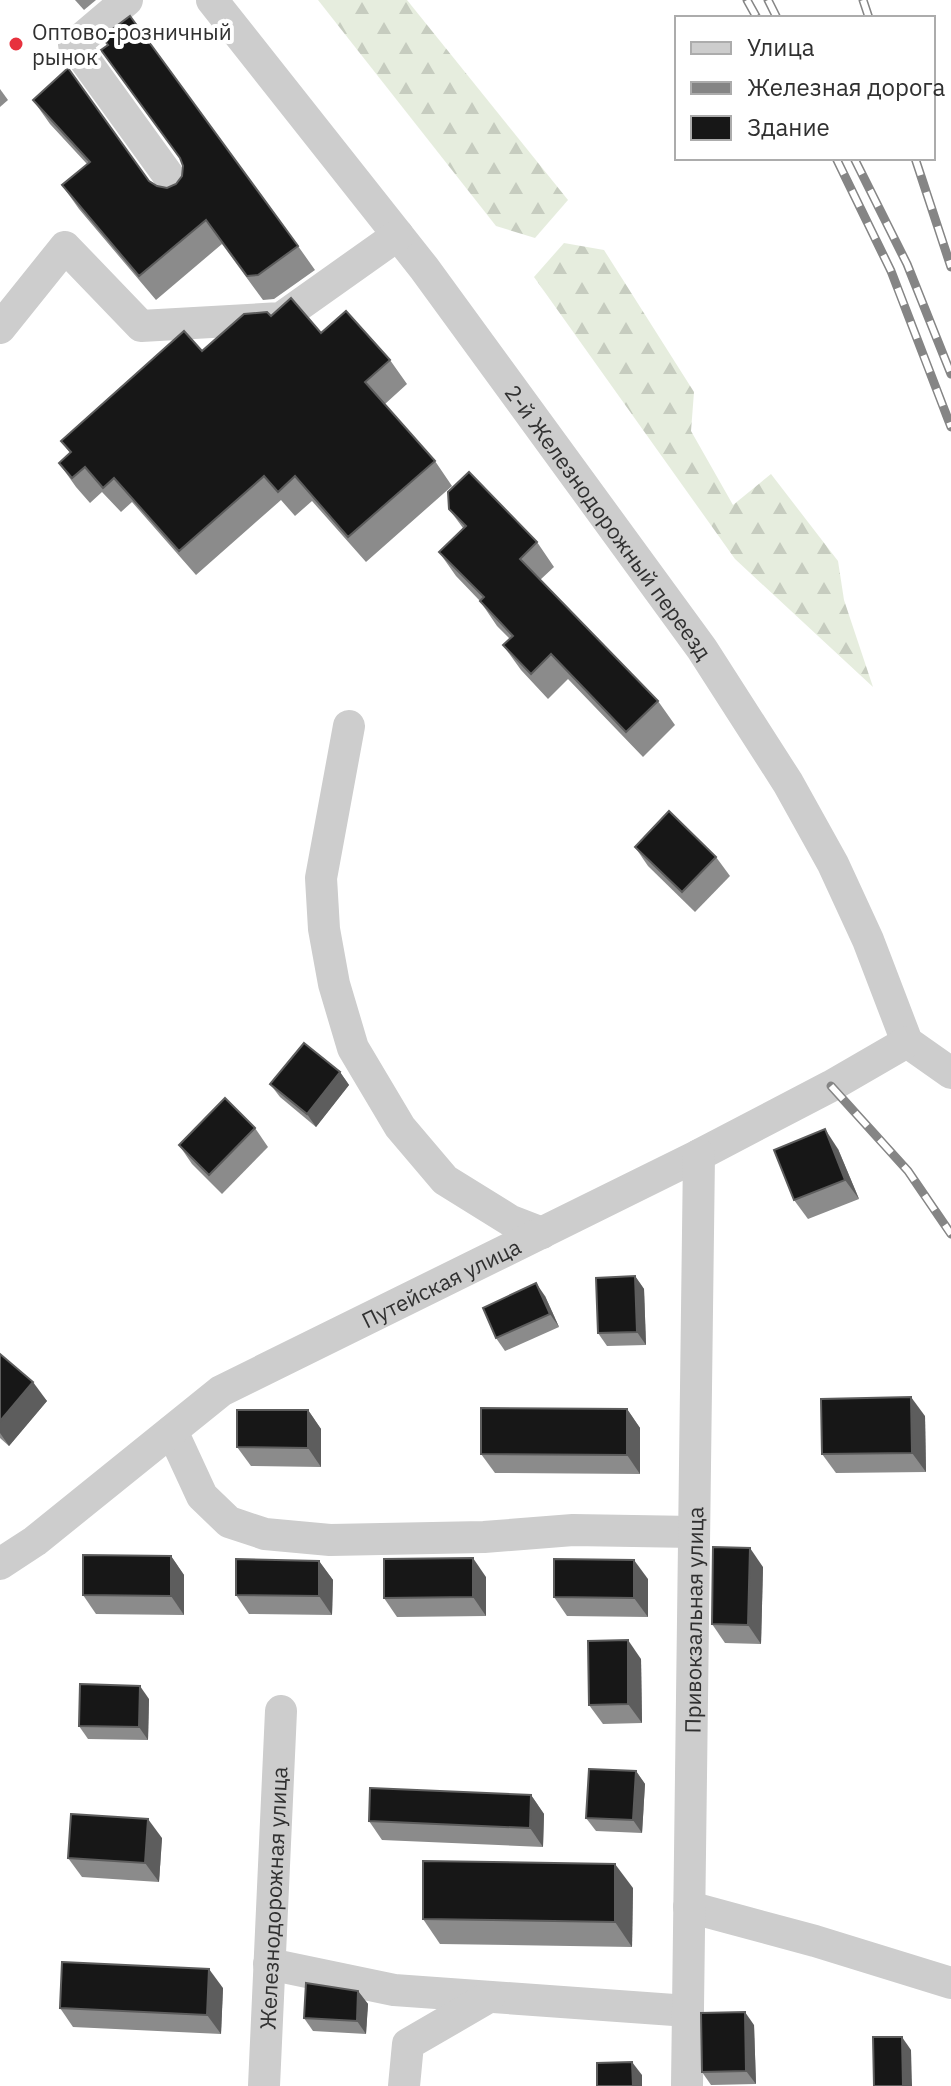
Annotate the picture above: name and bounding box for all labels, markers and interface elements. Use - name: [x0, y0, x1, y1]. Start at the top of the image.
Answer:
- legend: [675, 16, 935, 160]
- place label: Оптово-розничный рынок: [32, 17, 232, 71]
- text: Улица: [747, 31, 815, 63]
- marker: Оптово-розничный рынок: [7, 35, 25, 53]
- text: Железная дорога: [747, 71, 945, 103]
- text: Здание: [747, 111, 830, 143]
- street label: 2-й Железнодорожный переезд: [499, 378, 719, 665]
- street label: Путейская улица: [356, 1231, 526, 1334]
- street label: Привокзальная улица: [677, 1506, 709, 1734]
- street label: Железнодорожная улица: [252, 1766, 293, 2031]

